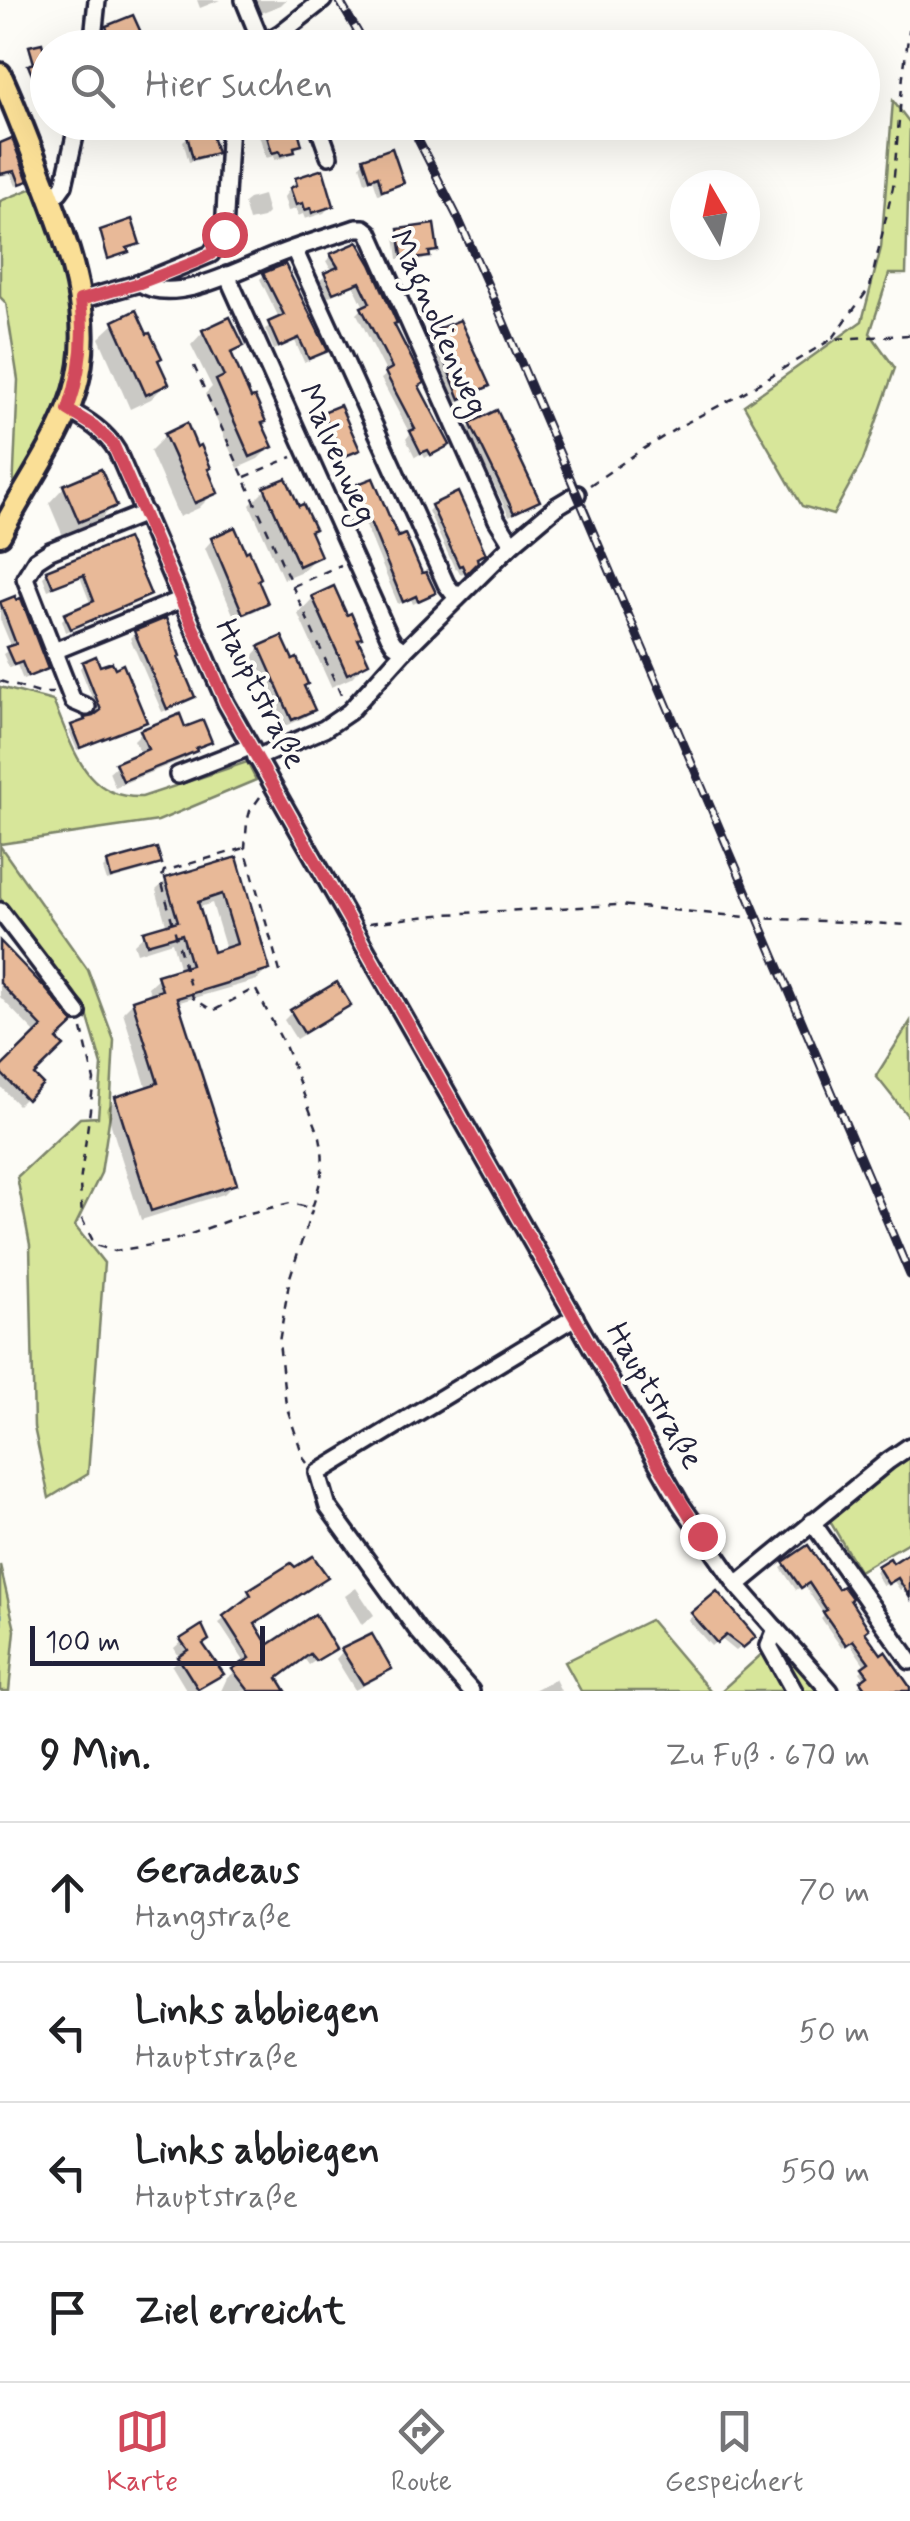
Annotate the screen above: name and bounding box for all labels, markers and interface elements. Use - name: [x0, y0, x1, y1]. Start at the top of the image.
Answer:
- search box: [30, 30, 880, 140]
- icon: search: [65, 58, 120, 113]
- text: Hier suchen: [145, 61, 333, 110]
- north arrow: [670, 170, 760, 260]
- route start: [202, 212, 248, 258]
- street label: Magnolienweg: [376, 224, 498, 424]
- street label: Malvenweg: [286, 378, 386, 531]
- street label: Hauptstraße: [204, 612, 316, 776]
- street label: Hauptstraße: [595, 1315, 713, 1477]
- route end: [680, 1514, 726, 1560]
- scale bar: [30, 1621, 265, 1666]
- text: 100 m: [45, 1625, 120, 1662]
- text: 9 Min.: [40, 1729, 151, 1784]
- text: Zu Fuß · 670 m: [666, 1735, 870, 1777]
- text: Geradeaus: [135, 1847, 300, 1896]
- icon: ahead: [40, 1865, 95, 1920]
- text: 70 m: [798, 1871, 870, 1913]
- text: Hangstraße: [135, 1896, 291, 1938]
- text: Links abbiegen: [135, 1987, 380, 2036]
- icon: left: [40, 2005, 95, 2060]
- text: 50 m: [798, 2011, 870, 2053]
- text: Hauptstraße: [135, 2036, 298, 2078]
- text: Links abbiegen: [135, 2127, 380, 2176]
- icon: left: [40, 2145, 95, 2200]
- text: 550 m: [780, 2151, 870, 2193]
- text: Hauptstraße: [135, 2176, 298, 2218]
- icon: arrive: [40, 2285, 95, 2340]
- text: Ziel erreicht: [135, 2288, 346, 2337]
- tab: Karte: [106, 2404, 178, 2501]
- tab: Route: [391, 2404, 452, 2501]
- tab: Gespeichert: [665, 2404, 804, 2501]

